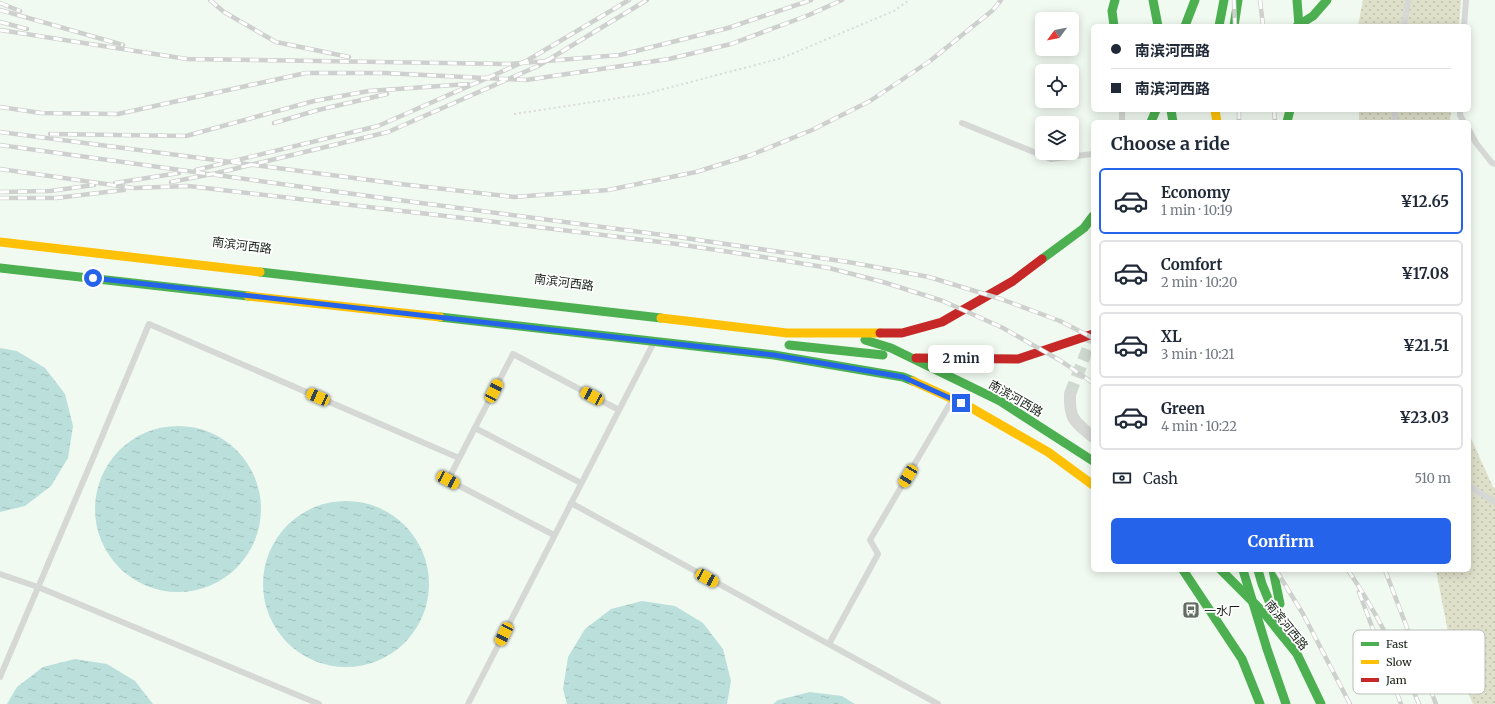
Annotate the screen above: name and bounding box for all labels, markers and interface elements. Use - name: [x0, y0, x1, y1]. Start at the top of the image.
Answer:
- north arrow: [1035, 12, 1079, 56]
- map controls: [1035, 12, 1079, 160]
- text: 南滨河西路: [1135, 41, 1210, 60]
- button: locate: [1035, 64, 1079, 108]
- text: 南滨河西路: [1135, 79, 1210, 98]
- button: layers: [1035, 116, 1079, 160]
- text: Choose a ride: [1111, 132, 1230, 155]
- icon: car: [1113, 183, 1149, 219]
- text: Economy: [1161, 183, 1230, 202]
- text: ¥12.65: [1400, 192, 1449, 211]
- text: 1 min · 10:19: [1161, 202, 1233, 219]
- street label: 南滨河西路: [211, 234, 273, 256]
- icon: car: [1113, 255, 1149, 291]
- text: Comfort: [1161, 255, 1222, 274]
- text: ¥17.08: [1401, 264, 1449, 283]
- route start: [84, 269, 102, 287]
- street label: 南滨河西路: [533, 271, 595, 293]
- text: 2 min · 10:20: [1161, 274, 1237, 291]
- icon: car: [1113, 327, 1149, 363]
- text: XL: [1161, 327, 1182, 346]
- text: ¥21.51: [1403, 336, 1449, 355]
- callout: 2 min: [928, 345, 994, 373]
- text: 3 min · 10:21: [1161, 346, 1234, 363]
- text: 2 min: [942, 350, 980, 367]
- street label: 南滨河西路: [986, 377, 1046, 419]
- car: [483, 378, 505, 404]
- car: [579, 385, 605, 407]
- car: [305, 387, 331, 407]
- route end: [952, 394, 970, 412]
- icon: car: [1113, 399, 1149, 435]
- text: Green: [1161, 399, 1205, 418]
- text: ¥23.03: [1399, 408, 1449, 427]
- text: 4 min · 10:22: [1161, 418, 1237, 435]
- car: [897, 463, 919, 489]
- icon: cash: [1111, 467, 1133, 489]
- car: [435, 469, 461, 491]
- text: Cash: [1143, 469, 1178, 488]
- text: 510 m: [1414, 470, 1451, 487]
- button: Confirm: [1111, 518, 1451, 564]
- car: [694, 567, 720, 589]
- street label: 南滨河西路: [1262, 597, 1312, 653]
- bus stop icon: 一水厂: [1181, 600, 1201, 620]
- place label: 一水厂: [1204, 603, 1240, 618]
- car: [493, 621, 515, 647]
- legend: [1353, 630, 1485, 694]
- text: Fast: [1386, 637, 1409, 651]
- text: Slow: [1386, 655, 1412, 669]
- text: Jam: [1385, 673, 1407, 687]

